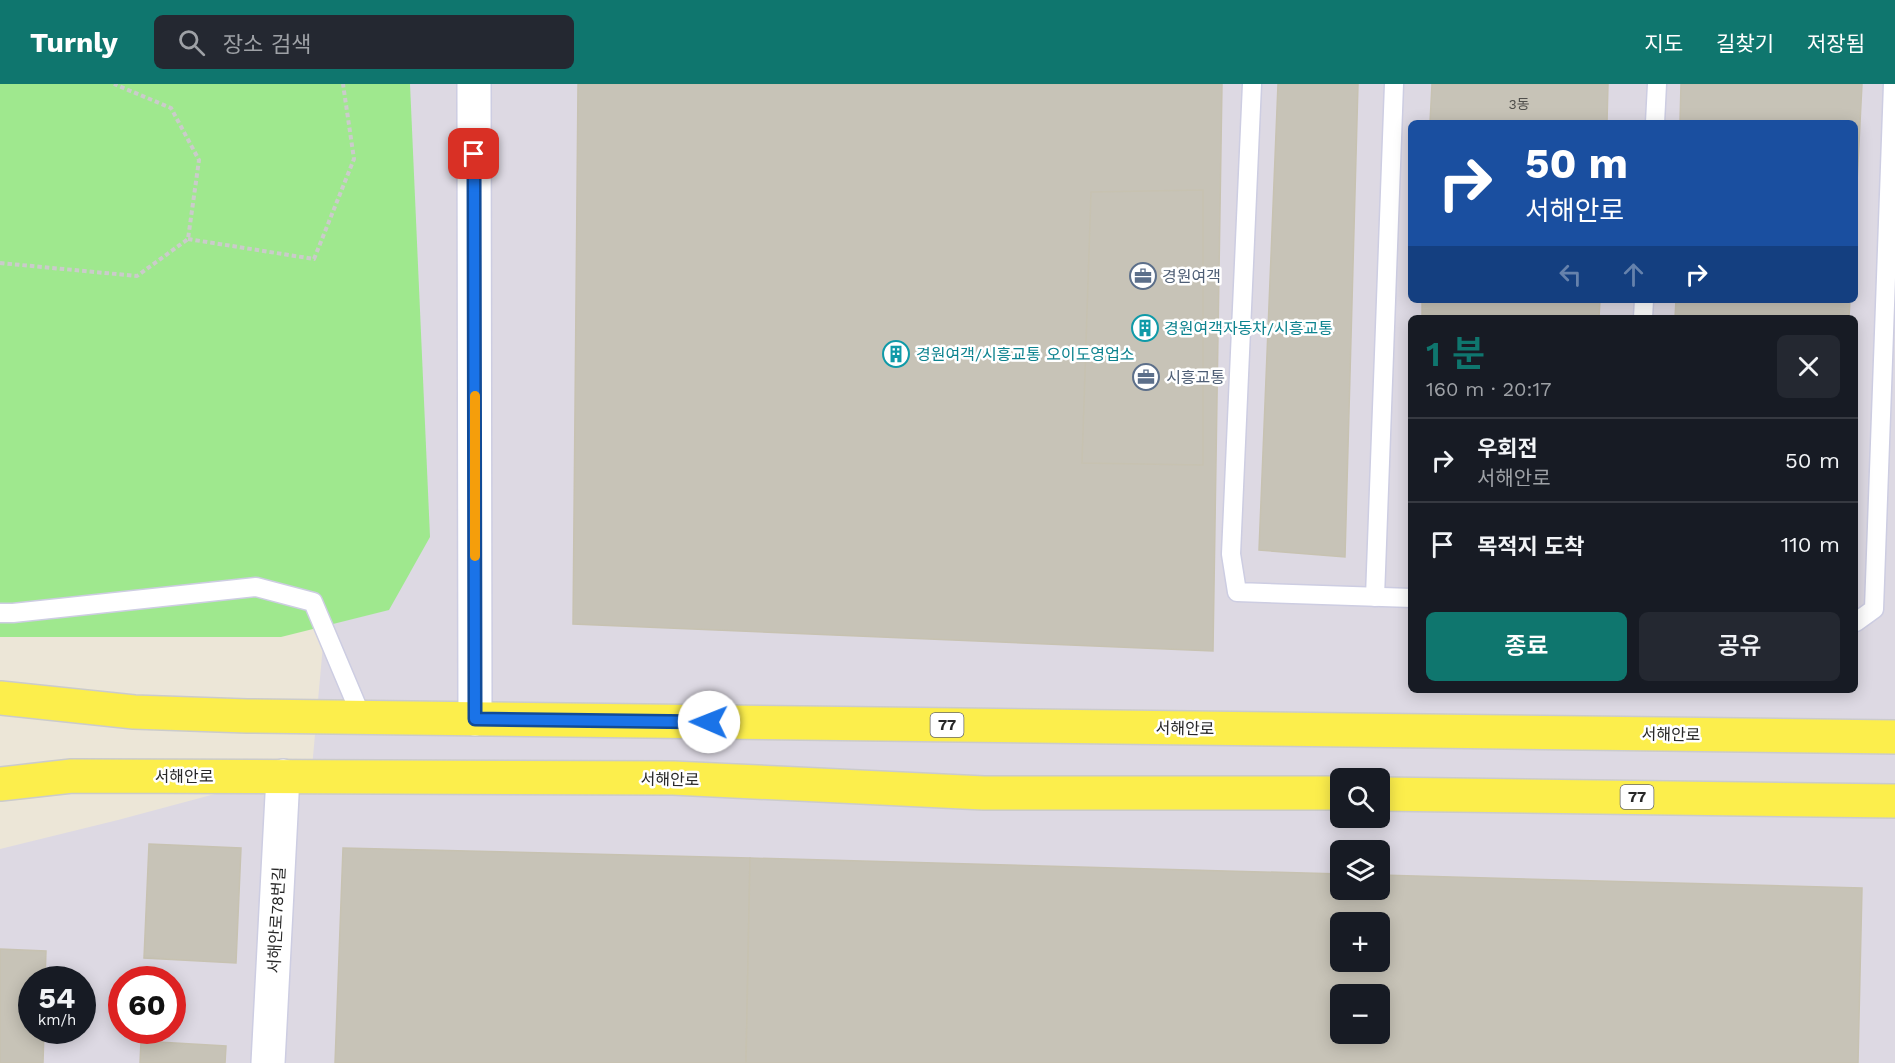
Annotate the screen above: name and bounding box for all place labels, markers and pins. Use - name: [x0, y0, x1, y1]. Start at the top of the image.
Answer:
- pin: [448, 128, 499, 179]
- office icon: 경원여객: [1128, 261, 1158, 291]
- place label: 경원여객: [1162, 267, 1221, 286]
- building icon: 경원여객자동차/시흥교통: [1130, 313, 1160, 343]
- place label: 경원여객자동차/시흥교통: [1164, 319, 1333, 338]
- building icon: 경원여객/시흥교통 오이도영업소: [881, 339, 911, 369]
- place label: 경원여객/시흥교통 오이도영업소: [916, 345, 1135, 364]
- office icon: 시흥교통: [1131, 362, 1161, 392]
- place label: 시흥교통: [1166, 368, 1225, 387]

